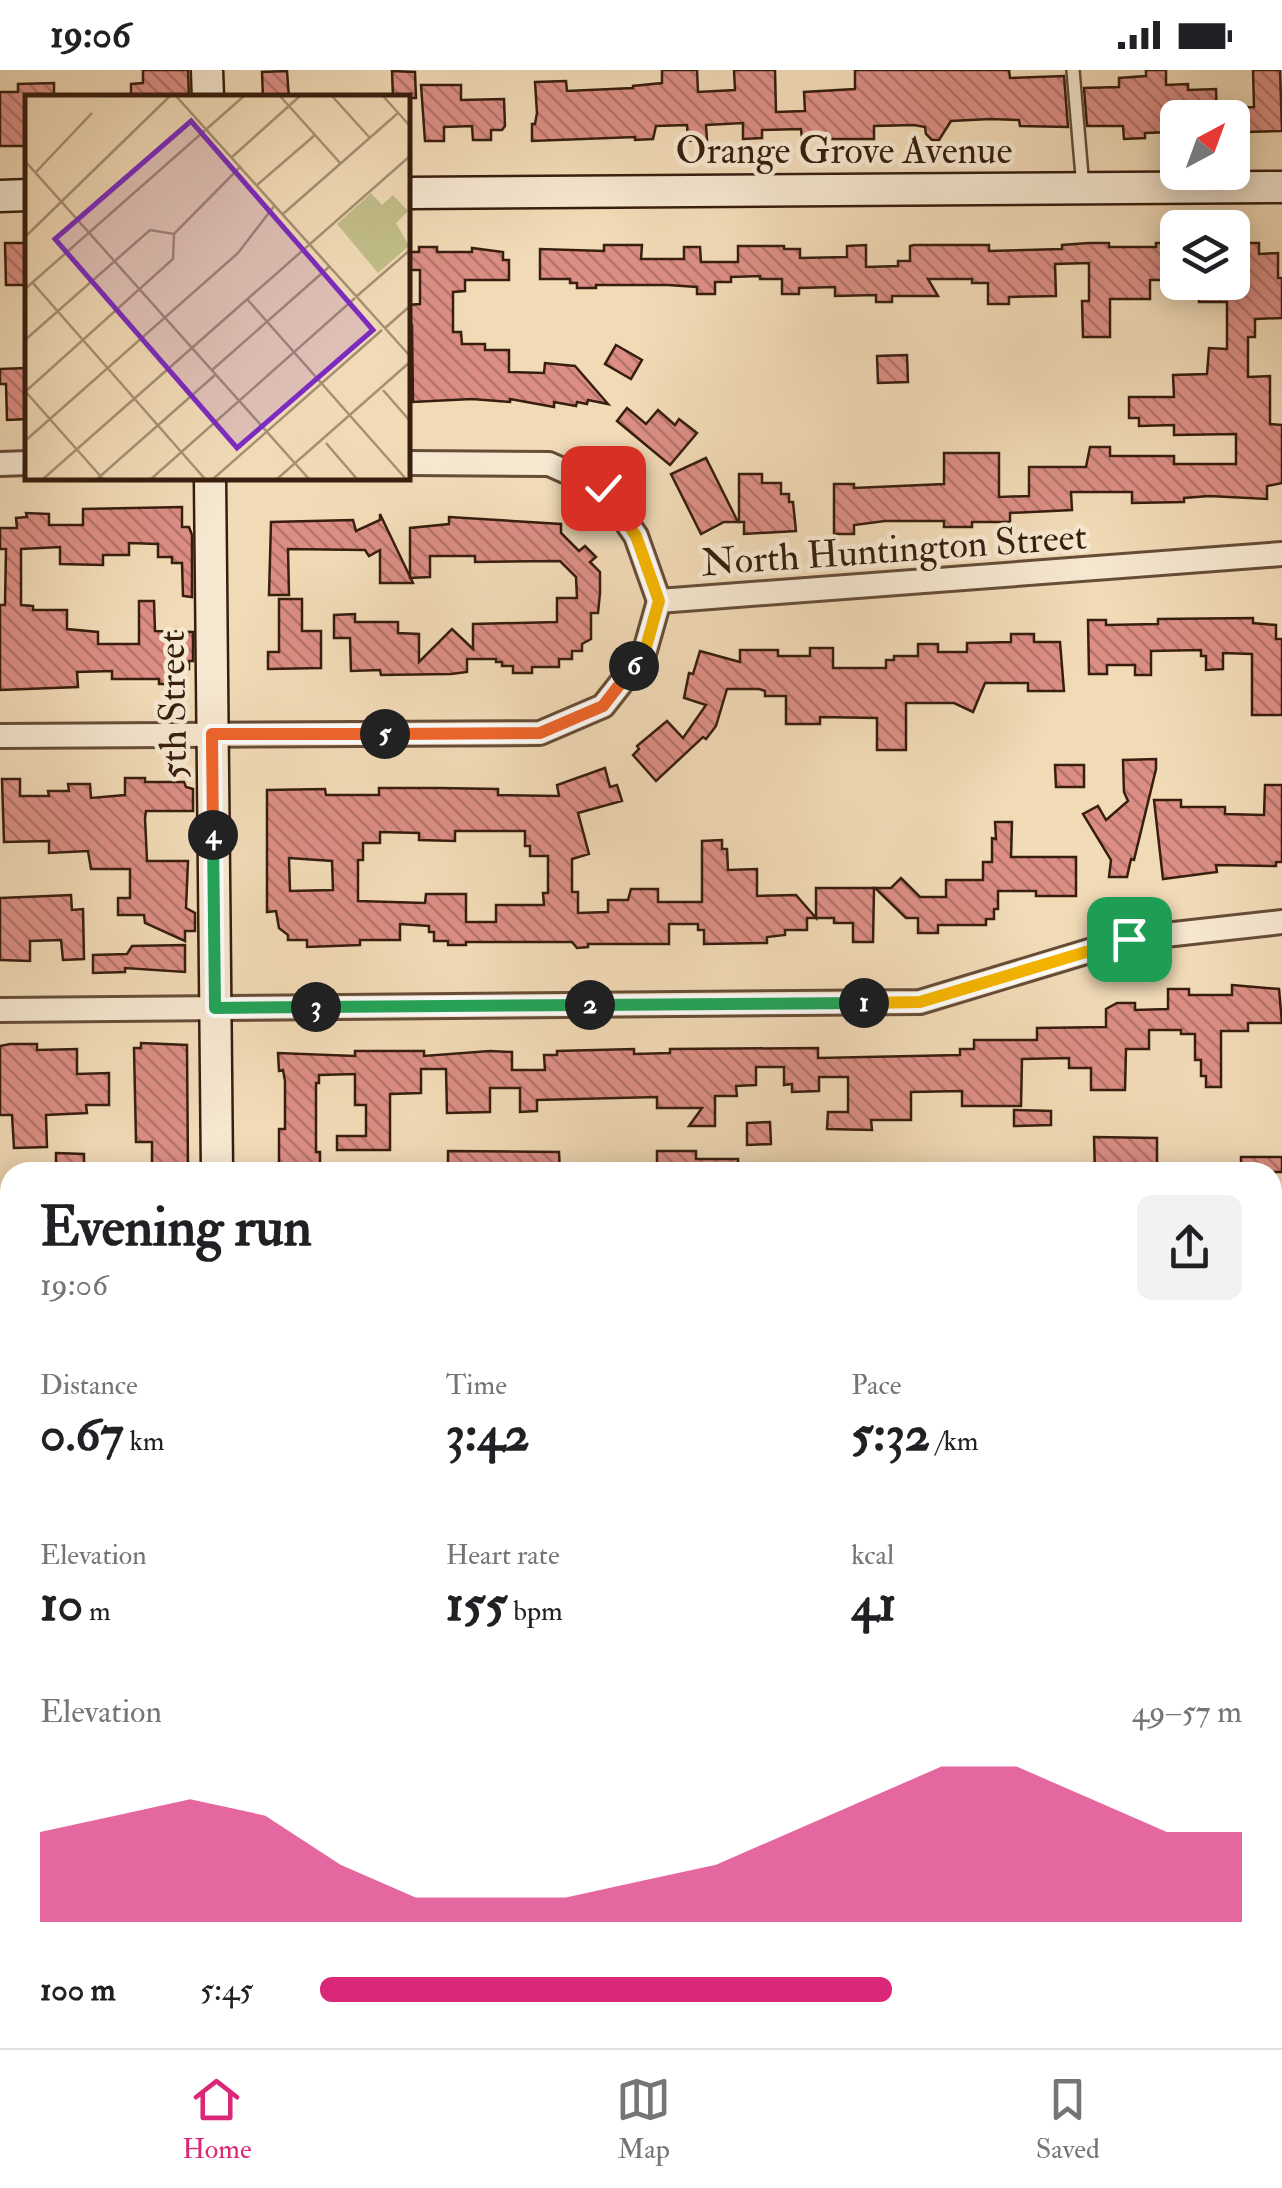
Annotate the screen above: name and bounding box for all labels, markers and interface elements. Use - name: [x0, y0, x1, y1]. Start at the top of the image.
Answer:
- text: 19:06: [50, 11, 131, 59]
- inset map: [25, 95, 410, 480]
- north arrow: [1160, 100, 1250, 190]
- map controls: [1160, 100, 1250, 300]
- street label: Orange Grove Avenue: [676, 127, 1012, 175]
- button: layers: [1160, 210, 1250, 300]
- pin: [561, 446, 646, 531]
- icon: check: [576, 461, 631, 516]
- street label: North Huntington Street: [700, 513, 1088, 587]
- street label: 5th Street: [148, 630, 198, 780]
- pin: 6: [609, 641, 659, 691]
- text: 6: [627, 648, 641, 683]
- pin: 5: [360, 709, 410, 759]
- text: 5: [379, 716, 391, 751]
- pin: 4: [188, 810, 238, 860]
- text: 4: [205, 817, 221, 852]
- pin: [1087, 897, 1172, 982]
- icon: arrive: [1102, 912, 1157, 967]
- pin: 1: [839, 978, 889, 1028]
- pin: 2: [565, 980, 615, 1030]
- pin: 3: [291, 982, 341, 1032]
- text: 1: [859, 985, 869, 1020]
- text: 2: [583, 987, 597, 1022]
- text: 3: [311, 989, 321, 1024]
- text: Evening run: [40, 1193, 312, 1262]
- button: share: [1137, 1195, 1242, 1300]
- text: 19:06: [40, 1265, 108, 1305]
- text: Distance: [40, 1368, 138, 1403]
- text: Time: [446, 1368, 507, 1403]
- text: Pace: [851, 1368, 902, 1403]
- text: 0.67: [40, 1403, 124, 1466]
- text: 3:42: [446, 1403, 530, 1466]
- text: 5:32: [851, 1403, 930, 1466]
- text: km: [124, 1424, 164, 1459]
- text: /km: [930, 1424, 978, 1459]
- text: Elevation: [40, 1538, 147, 1573]
- text: Heart rate: [446, 1538, 560, 1573]
- text: kcal: [851, 1538, 894, 1573]
- text: 10: [40, 1573, 83, 1636]
- text: 155: [446, 1573, 507, 1636]
- text: 41: [851, 1573, 896, 1636]
- text: m: [83, 1594, 111, 1629]
- text: bpm: [507, 1594, 563, 1629]
- text: Elevation: [40, 1692, 162, 1732]
- text: 49–57 m: [1132, 1692, 1242, 1732]
- text: 100 m: [40, 1970, 116, 2010]
- text: 5:45: [200, 1970, 253, 2010]
- tab: Home: [182, 2072, 252, 2167]
- tab: Map: [616, 2072, 671, 2167]
- tab: Saved: [1036, 2072, 1100, 2167]

